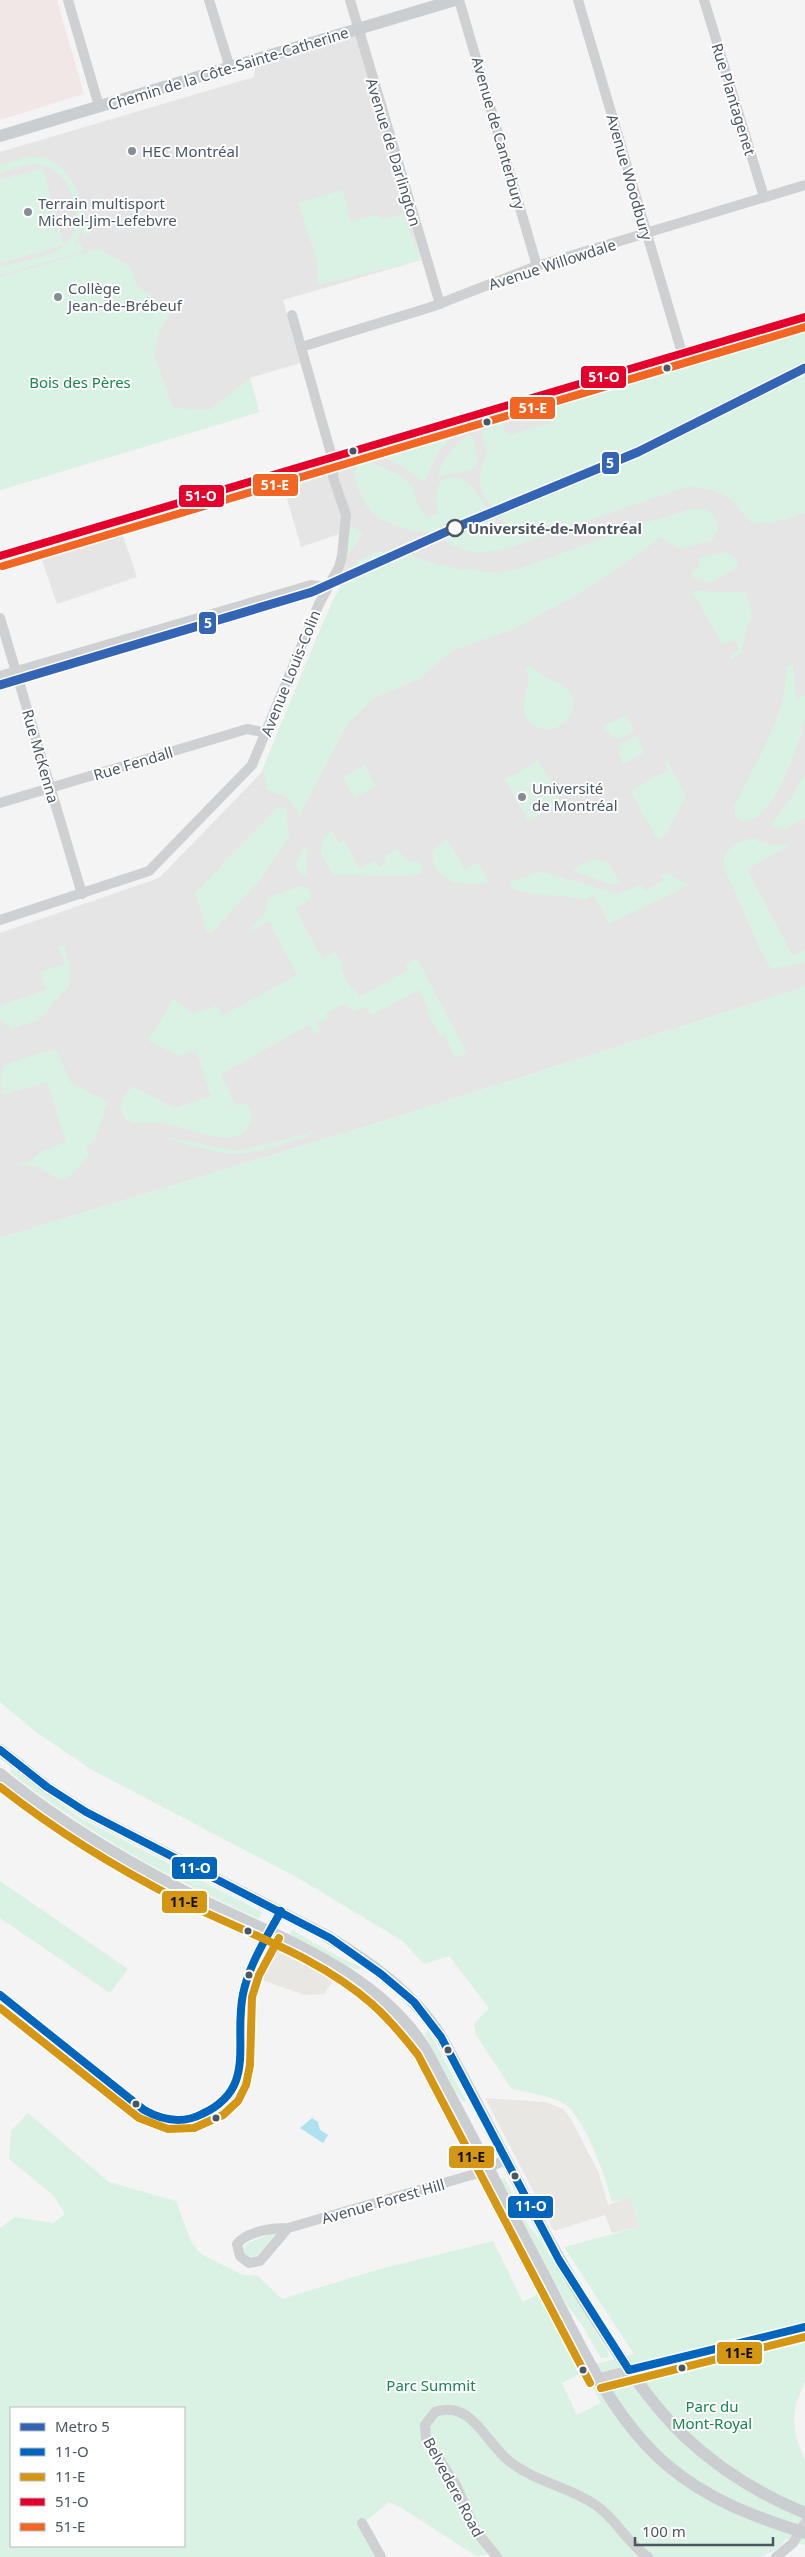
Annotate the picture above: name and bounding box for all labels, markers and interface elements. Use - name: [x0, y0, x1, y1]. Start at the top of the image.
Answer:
- street label: Chemin de la Côte-Sainte-Catherine: [105, 22, 351, 114]
- street label: Rue Plantagenet: [707, 40, 761, 158]
- street label: Avenue de Canterbury: [468, 54, 530, 212]
- street label: Avenue de Darlington: [362, 76, 426, 228]
- street label: Avenue Woodbury: [602, 112, 658, 243]
- place label: HEC Montréal: [142, 141, 239, 161]
- marker: HEC Montréal: [126, 145, 138, 157]
- place label: Terrain multisport Michel-Jim-Lefebvre: [38, 193, 177, 230]
- marker: Terrain multisport Michel-Jim-Lefebvre: [22, 206, 34, 218]
- street label: Avenue Willowdale: [486, 234, 618, 294]
- place label: Collège Jean-de-Brébeuf: [66, 278, 183, 315]
- marker: Collège Jean-de-Brébeuf: [52, 291, 64, 303]
- unlabelled marker: [662, 363, 672, 373]
- line badge: 51-O: [580, 365, 627, 389]
- text: 51-O: [588, 367, 620, 386]
- park label: Bois des Pères: [29, 372, 131, 392]
- line badge: 51-E: [509, 396, 556, 420]
- text: 51-E: [519, 398, 547, 417]
- unlabelled marker: [482, 417, 492, 427]
- unlabelled marker: [348, 446, 358, 456]
- line badge: 5: [601, 451, 620, 475]
- text: 5: [606, 453, 614, 472]
- line badge: 51-E: [252, 473, 299, 497]
- text: 51-E: [261, 475, 289, 494]
- line badge: 51-O: [178, 484, 225, 508]
- text: 51-O: [185, 486, 217, 505]
- place label: Université-de-Montréal: [468, 518, 642, 538]
- marker: Université-de-Montréal: [446, 519, 464, 537]
- street label: Avenue Louis-Colin: [256, 607, 324, 739]
- line badge: 5: [198, 611, 217, 635]
- text: 5: [204, 613, 212, 632]
- street label: Rue McKenna: [18, 707, 64, 805]
- street label: Rue Fendall: [91, 741, 175, 785]
- place label: Université de Montréal: [532, 778, 618, 815]
- marker: Université de Montréal: [516, 791, 528, 803]
- line badge: 11-O: [171, 1856, 218, 1880]
- text: 11-O: [179, 1858, 211, 1877]
- line badge: 11-E: [161, 1890, 208, 1914]
- text: 11-E: [170, 1892, 198, 1911]
- unlabelled marker: [243, 1926, 253, 1936]
- unlabelled marker: [244, 1970, 254, 1980]
- unlabelled marker: [443, 2045, 453, 2055]
- unlabelled marker: [131, 2099, 141, 2109]
- unlabelled marker: [211, 2113, 221, 2123]
- line badge: 11-E: [448, 2145, 495, 2169]
- text: 11-E: [457, 2147, 485, 2166]
- unlabelled marker: [510, 2171, 520, 2181]
- street label: Avenue Forest Hill: [319, 2174, 447, 2228]
- line badge: 11-O: [507, 2195, 554, 2219]
- text: 11-O: [515, 2196, 547, 2215]
- line badge: 11-E: [716, 2341, 763, 2365]
- text: 11-E: [725, 2343, 753, 2362]
- unlabelled marker: [677, 2363, 687, 2373]
- unlabelled marker: [578, 2365, 588, 2375]
- park label: Parc Summit: [386, 2375, 476, 2395]
- park label: Parc du Mont-Royal: [672, 2396, 752, 2433]
- legend: [10, 2407, 185, 2547]
- text: Metro 5: [55, 2416, 110, 2436]
- street label: Belvedere Road: [419, 2434, 489, 2540]
- text: 11-O: [55, 2441, 89, 2461]
- text: 11-E: [55, 2466, 85, 2486]
- text: 51-O: [55, 2491, 89, 2511]
- scale bar: [635, 2514, 772, 2546]
- text: 51-E: [55, 2516, 85, 2536]
- text: 100 m: [642, 2521, 686, 2541]

